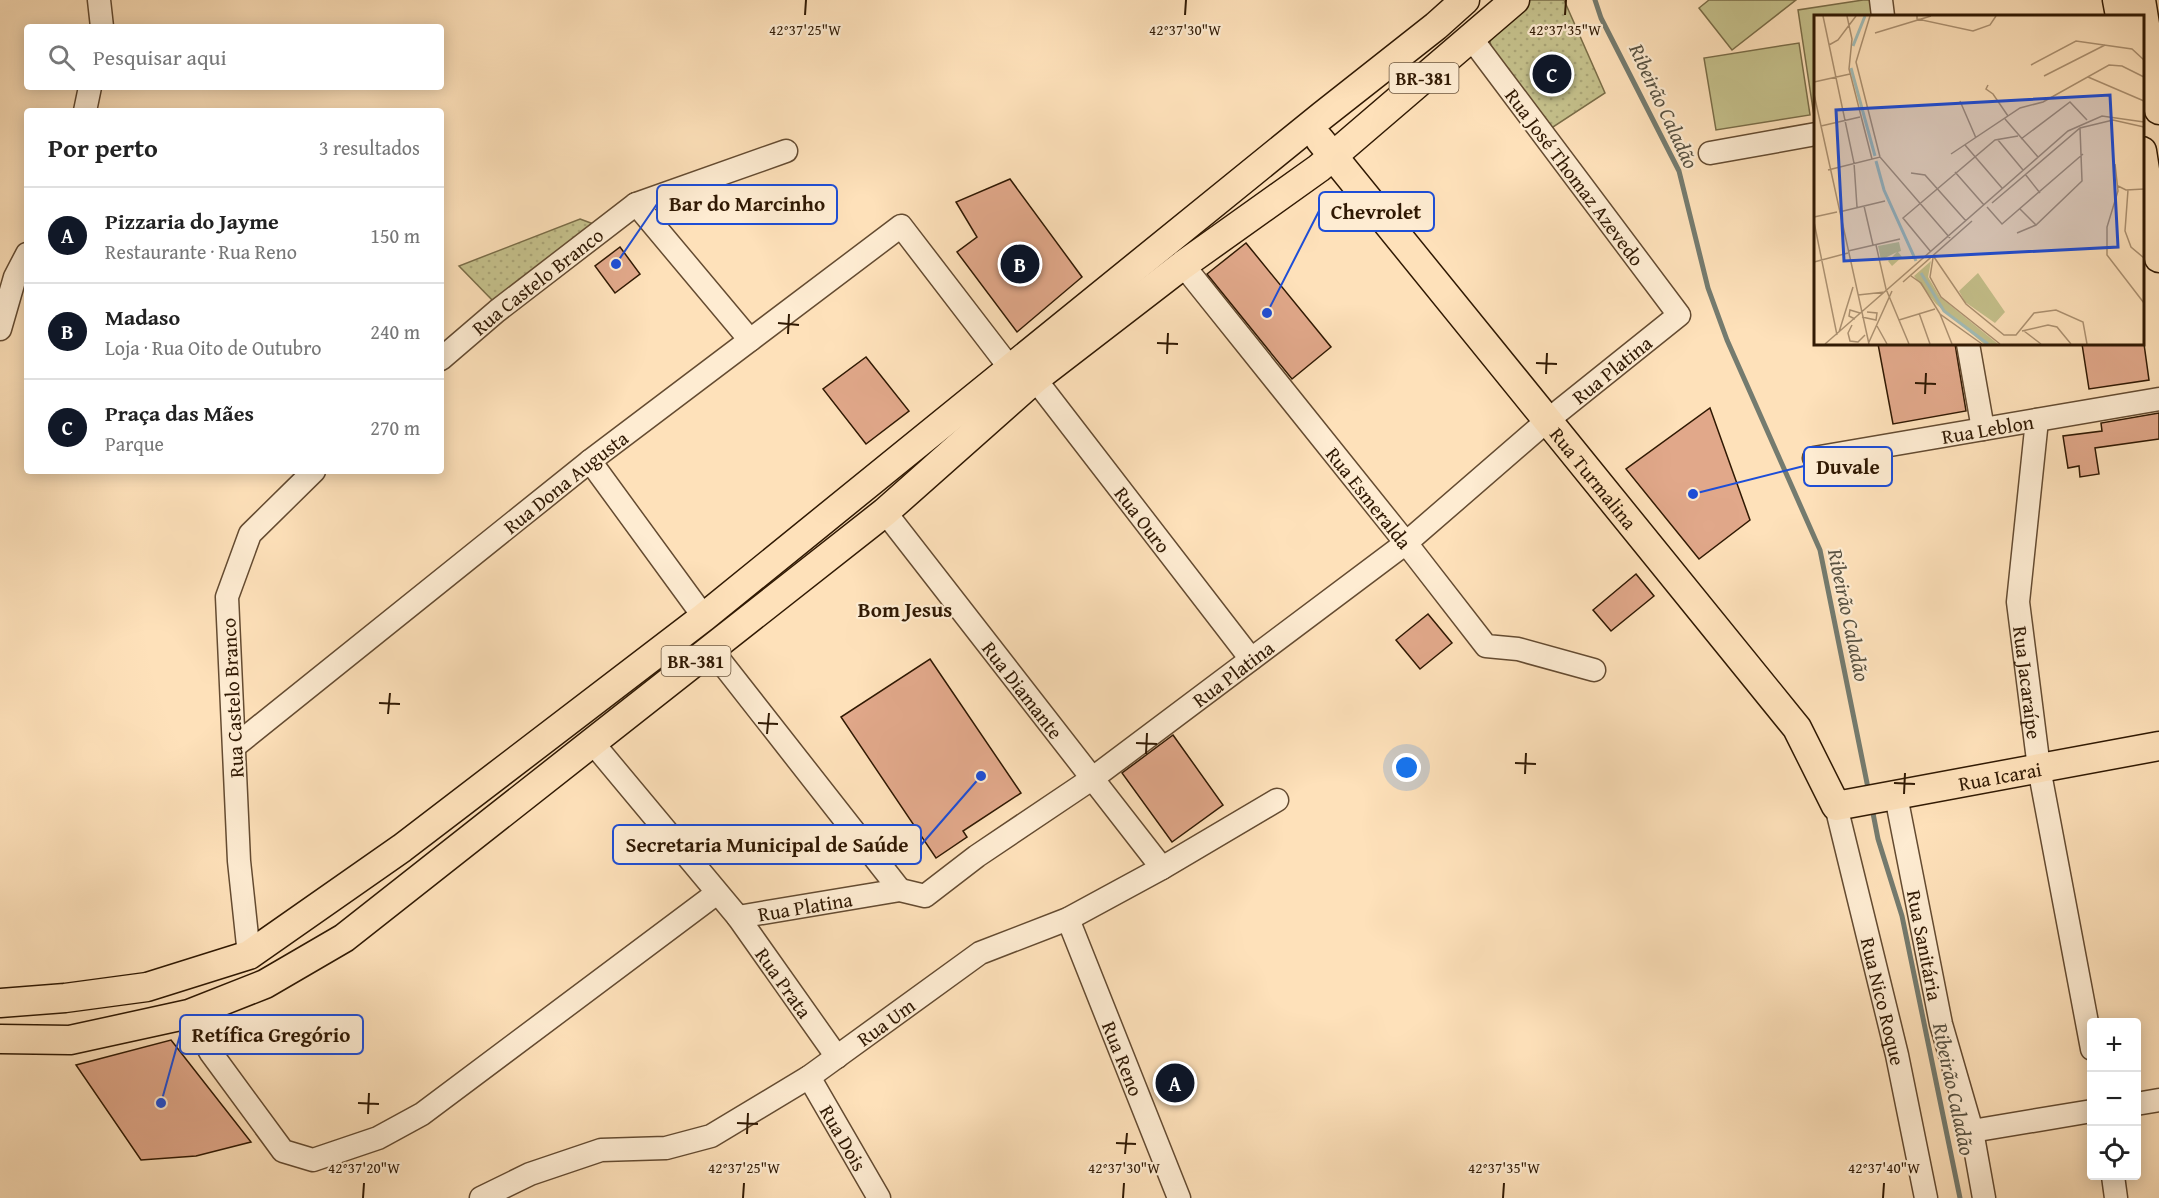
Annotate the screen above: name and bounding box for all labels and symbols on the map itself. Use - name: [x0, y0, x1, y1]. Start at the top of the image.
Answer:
- inset map: [1814, 15, 2144, 345]
- text: 42°37'25"W: [769, 19, 841, 40]
- text: 42°37'30"W: [1149, 19, 1221, 40]
- text: 42°37'35"W: [1529, 19, 1601, 40]
- water label: Ribeirão Caladão: [1621, 37, 1707, 174]
- pin: C: [1532, 52, 1572, 97]
- road number: BR-381: [1390, 63, 1458, 93]
- street label: Rua José Thomaz Azevedo: [1498, 82, 1652, 272]
- callout: Bar do Marcinho: [657, 185, 837, 224]
- text: Bar do Marcinho: [669, 188, 825, 219]
- callout: Chevrolet: [1319, 192, 1434, 231]
- text: Chevrolet: [1331, 196, 1421, 227]
- street label: Rua Castelo Branco: [465, 220, 609, 341]
- pin: B: [1000, 242, 1040, 286]
- street label: Rua Platina: [1565, 328, 1658, 410]
- street label: Rua Leblon: [1939, 406, 2036, 450]
- street label: Rua Turmalina: [1544, 420, 1645, 536]
- street label: Rua Dona Augusta: [497, 423, 634, 540]
- street label: Rua Esmeralda: [1320, 440, 1420, 555]
- callout: Duvale: [1804, 447, 1892, 486]
- text: Duvale: [1816, 451, 1880, 482]
- street label: Rua Ouro: [1108, 480, 1178, 559]
- water label: Ribeirão Caladão: [1820, 545, 1878, 684]
- district label: Bom Jesus: [858, 594, 952, 625]
- street label: Rua Castelo Branco: [213, 617, 251, 779]
- street label: Rua Jacaraípe: [2007, 624, 2050, 741]
- street label: Rua Platina: [1186, 633, 1280, 713]
- street label: Rua Diamante: [976, 635, 1071, 745]
- road number: BR-381: [662, 646, 730, 676]
- your location: [1392, 753, 1421, 782]
- street label: Rua Icarai: [1956, 754, 2044, 797]
- callout: Secretaria Municipal de Saúde: [613, 825, 921, 864]
- text: Secretaria Municipal de Saúde: [625, 829, 909, 860]
- street label: Rua Platina: [756, 884, 855, 928]
- street label: Rua Sanitária: [1900, 887, 1951, 1003]
- street label: Rua Nico Roque: [1854, 934, 1913, 1068]
- street label: Rua Prata: [749, 941, 820, 1024]
- street label: Rua Um: [850, 990, 921, 1053]
- callout: Retífica Gregório: [180, 1015, 363, 1054]
- street label: Rua Reno: [1095, 1017, 1151, 1100]
- text: Retífica Gregório: [192, 1019, 350, 1050]
- water label: Ribeirão Caladão: [1925, 1019, 1983, 1158]
- pin: A: [1156, 1060, 1194, 1106]
- street label: Rua Dois: [813, 1099, 875, 1176]
- text: 42°37'20"W: [328, 1157, 400, 1178]
- text: 42°37'25"W: [708, 1157, 780, 1178]
- text: 42°37'30"W: [1088, 1157, 1160, 1178]
- text: 42°37'35"W: [1468, 1157, 1540, 1178]
- text: 42°37'40"W: [1848, 1157, 1920, 1178]

